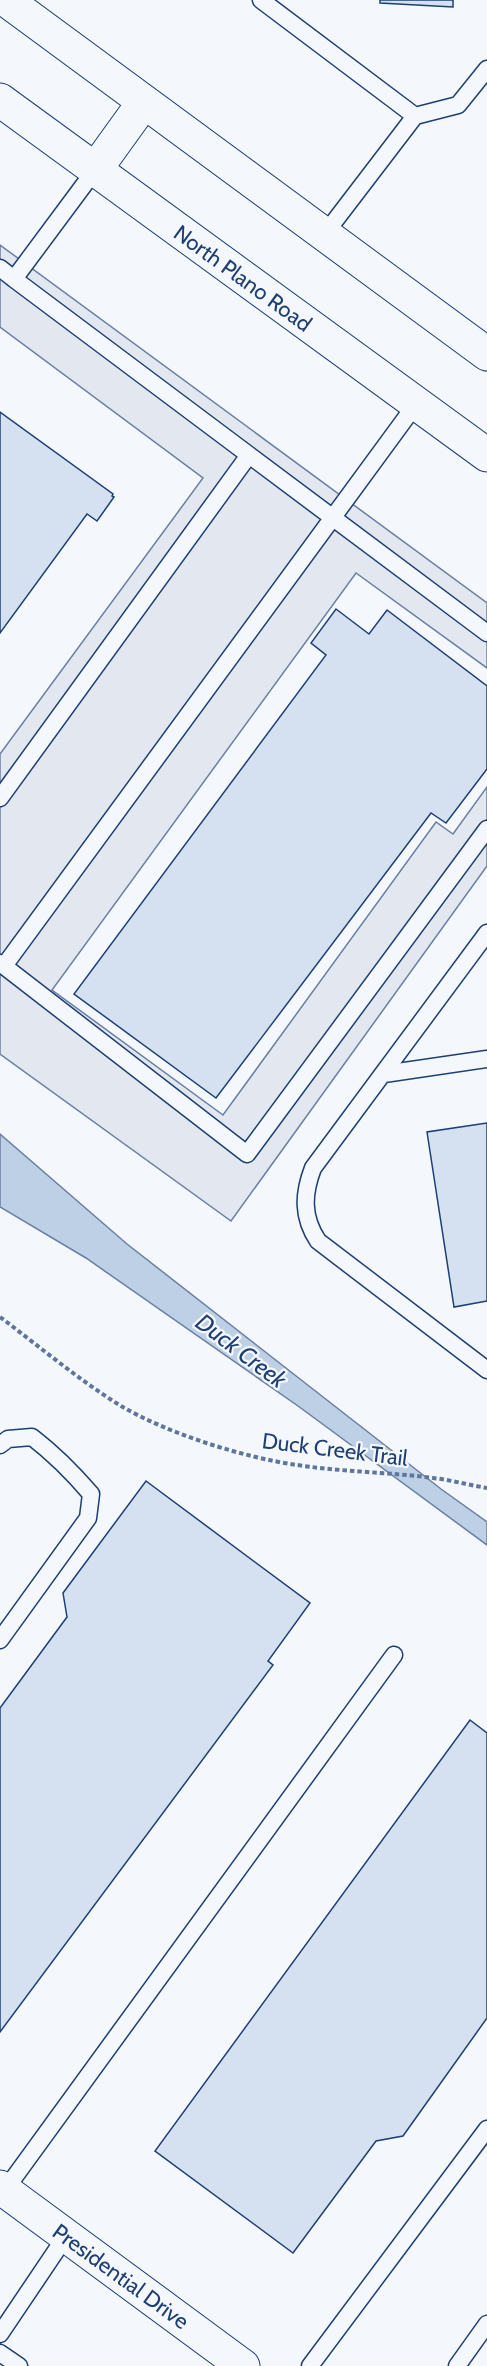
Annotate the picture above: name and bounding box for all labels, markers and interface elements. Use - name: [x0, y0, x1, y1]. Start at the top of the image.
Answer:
- street label: North Plano Road: [169, 219, 317, 337]
- water label: Duck Creek: [190, 1307, 293, 1395]
- street label: Duck Creek Trail: [261, 1427, 410, 1472]
- street label: Presidential Drive: [47, 2218, 194, 2335]

